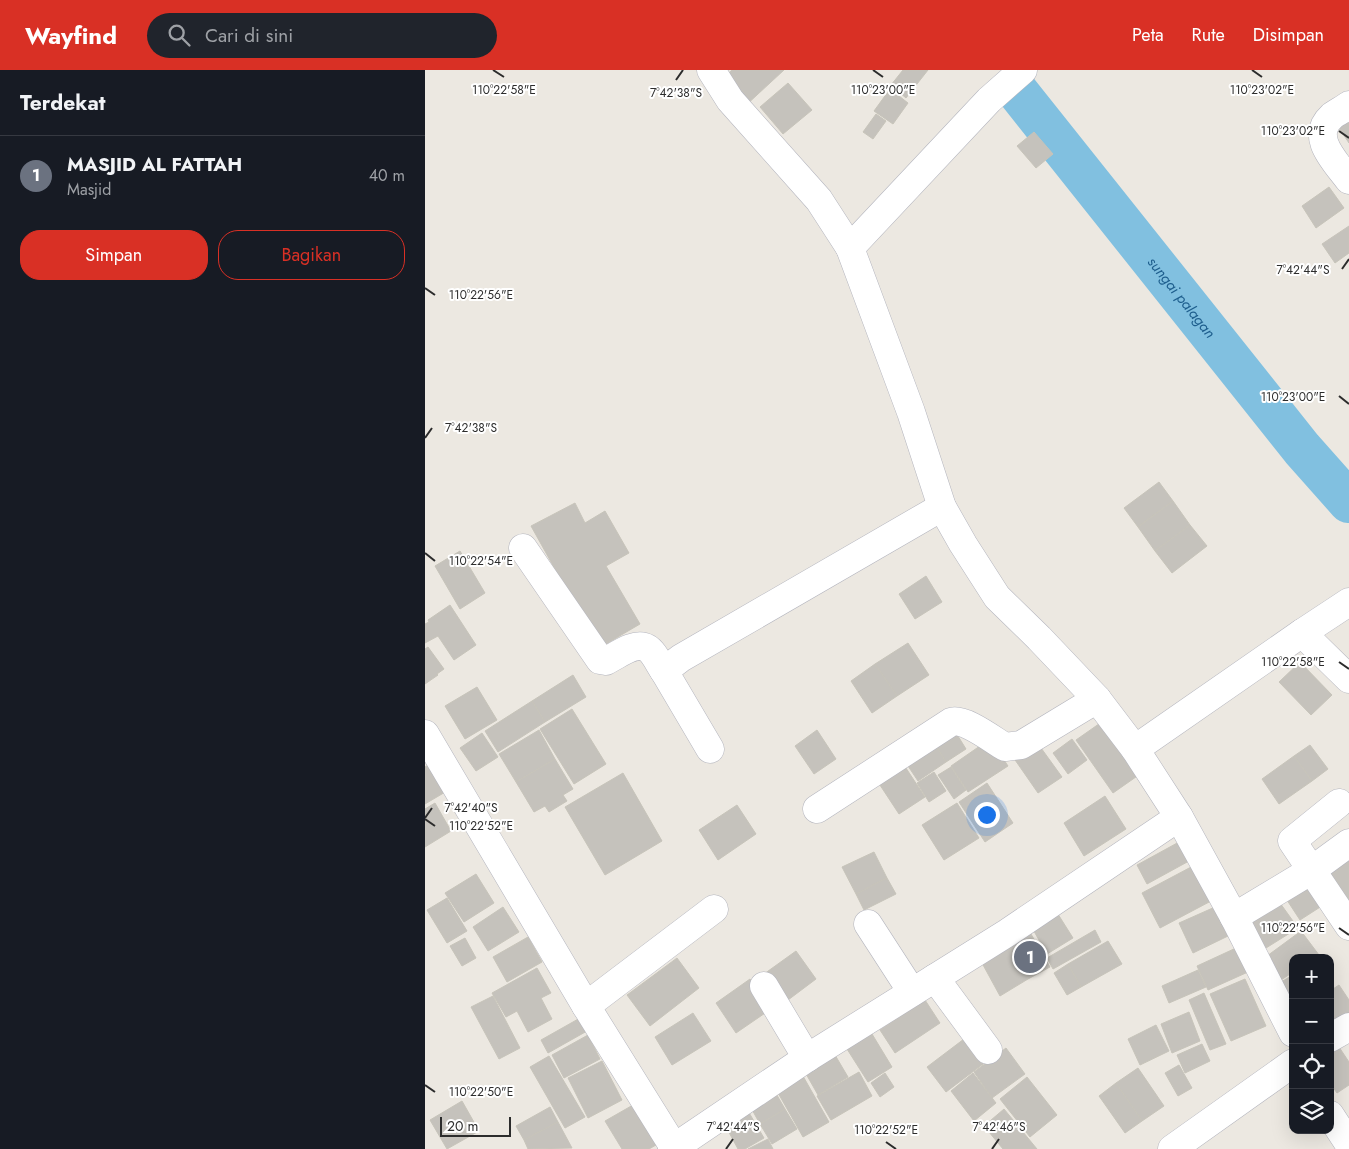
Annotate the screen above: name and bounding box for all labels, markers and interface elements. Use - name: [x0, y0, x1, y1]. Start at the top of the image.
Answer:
- search box: [147, 13, 497, 58]
- text: Wayfind: [25, 18, 117, 53]
- icon: search: [165, 21, 193, 49]
- text: Cari di sini: [205, 22, 293, 49]
- text: Peta: [1132, 22, 1164, 48]
- text: Rute: [1192, 22, 1225, 48]
- text: Disimpan: [1253, 22, 1324, 48]
- text: 110°22'58"E: [472, 81, 536, 99]
- text: 110°23'00"E: [851, 81, 915, 99]
- text: 110°23'02"E: [1230, 81, 1294, 99]
- text: 7°42'38"S: [650, 84, 702, 102]
- text: Terdekat: [20, 88, 105, 118]
- text: 110°23'02"E: [1261, 122, 1325, 140]
- text: MASJID AL FATTAH: [67, 151, 242, 178]
- text: 1: [32, 164, 40, 187]
- text: 40 m: [369, 164, 405, 187]
- text: Masjid: [67, 178, 111, 201]
- button: Simpan: [20, 230, 208, 280]
- button: Bagikan: [218, 230, 405, 280]
- water label: sungai palagan: [1142, 252, 1221, 343]
- text: 7°42'44"S: [1276, 261, 1330, 279]
- text: 110°22'56"E: [449, 286, 513, 304]
- text: 110°23'00"E: [1261, 388, 1325, 406]
- text: 7°42'38"S: [445, 419, 497, 437]
- text: 110°22'54"E: [449, 552, 513, 570]
- text: 110°22'58"E: [1261, 653, 1325, 671]
- text: 7°42'40"S: [444, 799, 498, 817]
- your location: [974, 802, 1000, 828]
- text: 110°22'52"E: [449, 817, 513, 835]
- text: 110°22'56"E: [1261, 919, 1325, 937]
- pin: 1: [1014, 938, 1046, 976]
- map controls: [1289, 954, 1334, 1134]
- button: +: [1289, 954, 1334, 999]
- button: −: [1289, 999, 1334, 1044]
- button: locate: [1289, 1044, 1334, 1089]
- text: 110°22'50"E: [449, 1083, 513, 1101]
- button: layers: [1289, 1089, 1334, 1134]
- scale bar: [440, 1114, 511, 1137]
- text: 20 m: [447, 1116, 479, 1136]
- text: 7°42'44"S: [706, 1118, 760, 1136]
- text: 7°42'46"S: [973, 1118, 1026, 1136]
- text: 110°22'52"E: [854, 1121, 918, 1139]

